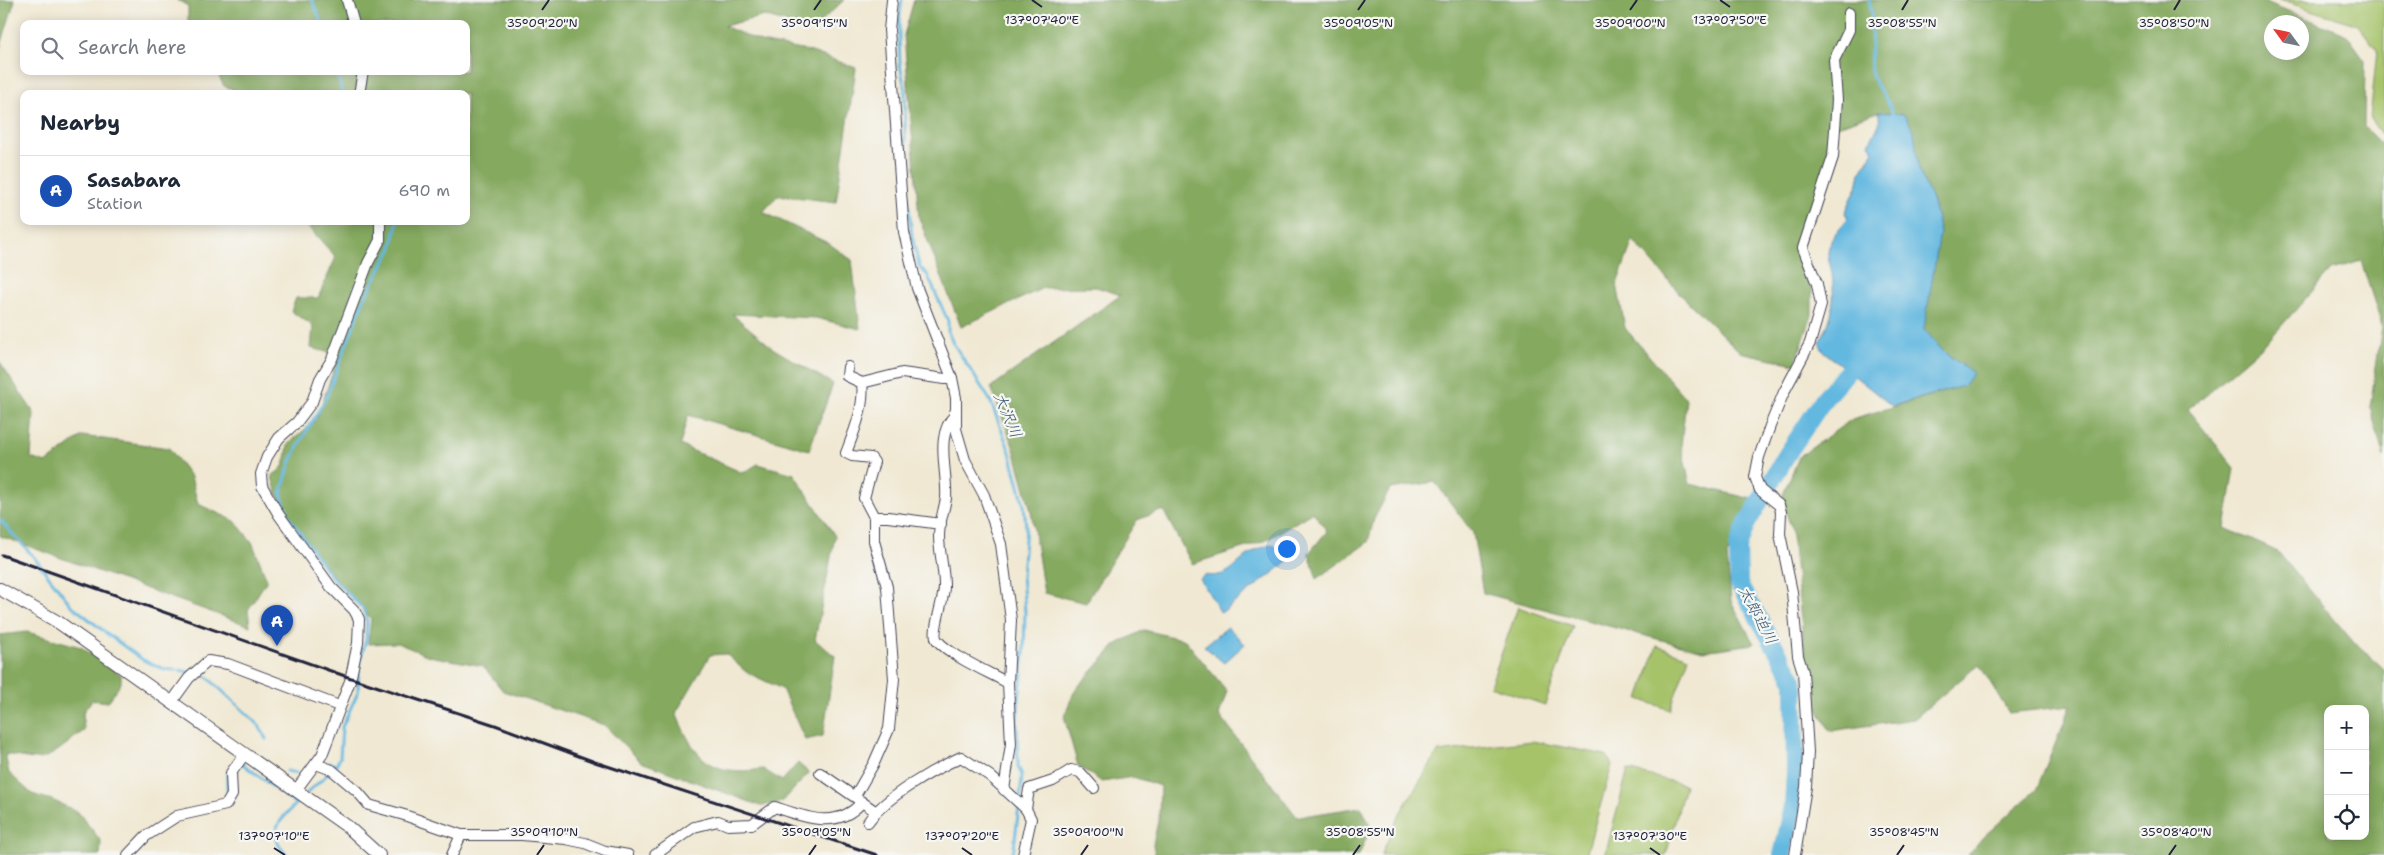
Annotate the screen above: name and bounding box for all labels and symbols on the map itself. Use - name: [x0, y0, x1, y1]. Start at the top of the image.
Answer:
- text: 137°07'40"E: [1005, 12, 1079, 28]
- text: 137°07'50"E: [1693, 12, 1767, 28]
- text: 35°09'20"N: [506, 15, 578, 31]
- text: 35°09'15"N: [780, 15, 848, 31]
- text: 35°09'05"N: [1323, 15, 1393, 31]
- text: 35°09'00"N: [1594, 15, 1666, 31]
- text: 35°08'55"N: [1867, 15, 1937, 31]
- text: 35°08'50"N: [2139, 15, 2209, 31]
- north arrow: [2264, 15, 2309, 60]
- water label: 大沢川: [989, 389, 1027, 441]
- your location: [1274, 536, 1300, 562]
- water label: 太郎迫川: [1734, 582, 1782, 648]
- pin: A: [261, 605, 293, 646]
- text: 35°09'10"N: [510, 824, 578, 840]
- text: 35°09'05"N: [781, 824, 851, 840]
- text: 35°09'00"N: [1052, 824, 1124, 840]
- text: 35°08'55"N: [1325, 824, 1395, 840]
- text: 35°08'45"N: [1869, 824, 1939, 840]
- text: 35°08'40"N: [2140, 824, 2212, 840]
- text: 137°07'10"E: [238, 828, 310, 844]
- text: 137°07'20"E: [925, 828, 999, 844]
- text: 137°07'30"E: [1613, 828, 1687, 844]

